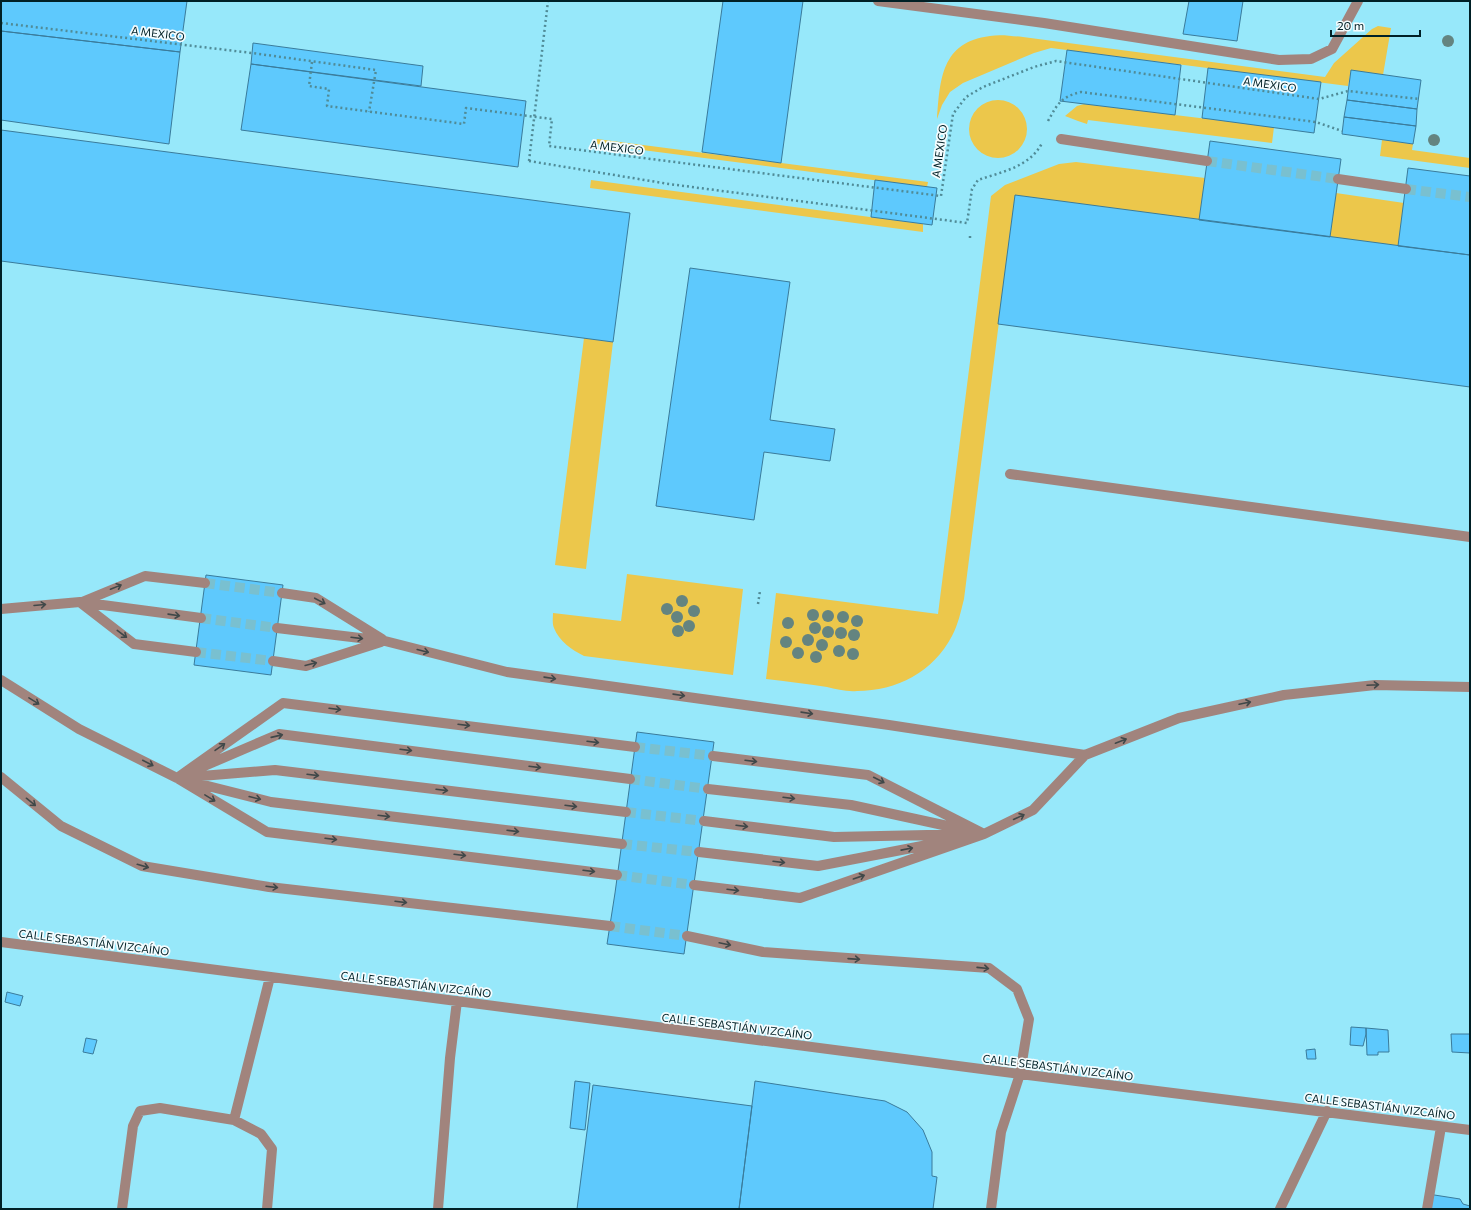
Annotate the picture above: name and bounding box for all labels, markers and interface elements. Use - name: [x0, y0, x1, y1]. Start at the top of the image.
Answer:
- scale bar: [1331, 12, 1420, 38]
- text: 20 m: [1337, 18, 1364, 32]
- street label: A MEXICO: [130, 23, 186, 43]
- street label: A MEXICO: [1242, 74, 1298, 94]
- street label: A MEXICO: [929, 123, 949, 179]
- street label: A MEXICO: [589, 137, 645, 157]
- one-way arrow: [109, 583, 121, 591]
- one-way arrow: [313, 597, 325, 605]
- one-way arrow: [33, 602, 46, 609]
- one-way arrow: [167, 611, 180, 619]
- one-way arrow: [116, 630, 127, 638]
- one-way arrow: [350, 634, 363, 642]
- one-way arrow: [416, 647, 429, 655]
- one-way arrow: [304, 659, 317, 667]
- one-way arrow: [543, 674, 556, 681]
- one-way arrow: [1366, 682, 1379, 689]
- one-way arrow: [672, 691, 685, 699]
- one-way arrow: [28, 697, 40, 705]
- one-way arrow: [1238, 699, 1251, 707]
- one-way arrow: [328, 705, 341, 713]
- one-way arrow: [800, 709, 813, 717]
- one-way arrow: [457, 722, 470, 729]
- one-way arrow: [270, 732, 283, 740]
- one-way arrow: [1114, 736, 1126, 744]
- one-way arrow: [586, 738, 599, 745]
- one-way arrow: [214, 743, 225, 752]
- one-way arrow: [399, 746, 412, 754]
- one-way arrow: [744, 757, 757, 765]
- one-way arrow: [141, 760, 153, 768]
- one-way arrow: [528, 763, 541, 770]
- one-way arrow: [306, 771, 319, 778]
- one-way arrow: [873, 777, 885, 785]
- one-way arrow: [435, 786, 448, 794]
- one-way arrow: [204, 794, 215, 802]
- one-way arrow: [782, 794, 795, 802]
- one-way arrow: [248, 795, 261, 803]
- one-way arrow: [26, 797, 37, 806]
- one-way arrow: [564, 802, 577, 810]
- one-way arrow: [377, 812, 390, 819]
- one-way arrow: [1012, 813, 1024, 820]
- one-way arrow: [735, 822, 748, 830]
- one-way arrow: [506, 827, 519, 835]
- one-way arrow: [324, 836, 337, 843]
- one-way arrow: [900, 844, 913, 852]
- one-way arrow: [453, 851, 466, 859]
- one-way arrow: [772, 858, 785, 866]
- one-way arrow: [137, 863, 150, 870]
- one-way arrow: [582, 867, 595, 875]
- one-way arrow: [853, 873, 865, 881]
- one-way arrow: [265, 884, 278, 891]
- one-way arrow: [726, 886, 739, 894]
- one-way arrow: [394, 898, 407, 906]
- street label: CALLE SEBASTIÁN VIZCAÍNO: [18, 925, 170, 958]
- one-way arrow: [718, 940, 731, 948]
- one-way arrow: [847, 955, 860, 962]
- one-way arrow: [976, 964, 989, 972]
- street label: CALLE SEBASTIÁN VIZCAÍNO: [340, 967, 492, 1000]
- street label: CALLE SEBASTIÁN VIZCAÍNO: [661, 1009, 813, 1042]
- street label: CALLE SEBASTIÁN VIZCAÍNO: [982, 1050, 1134, 1083]
- street label: CALLE SEBASTIÁN VIZCAÍNO: [1304, 1089, 1456, 1122]

